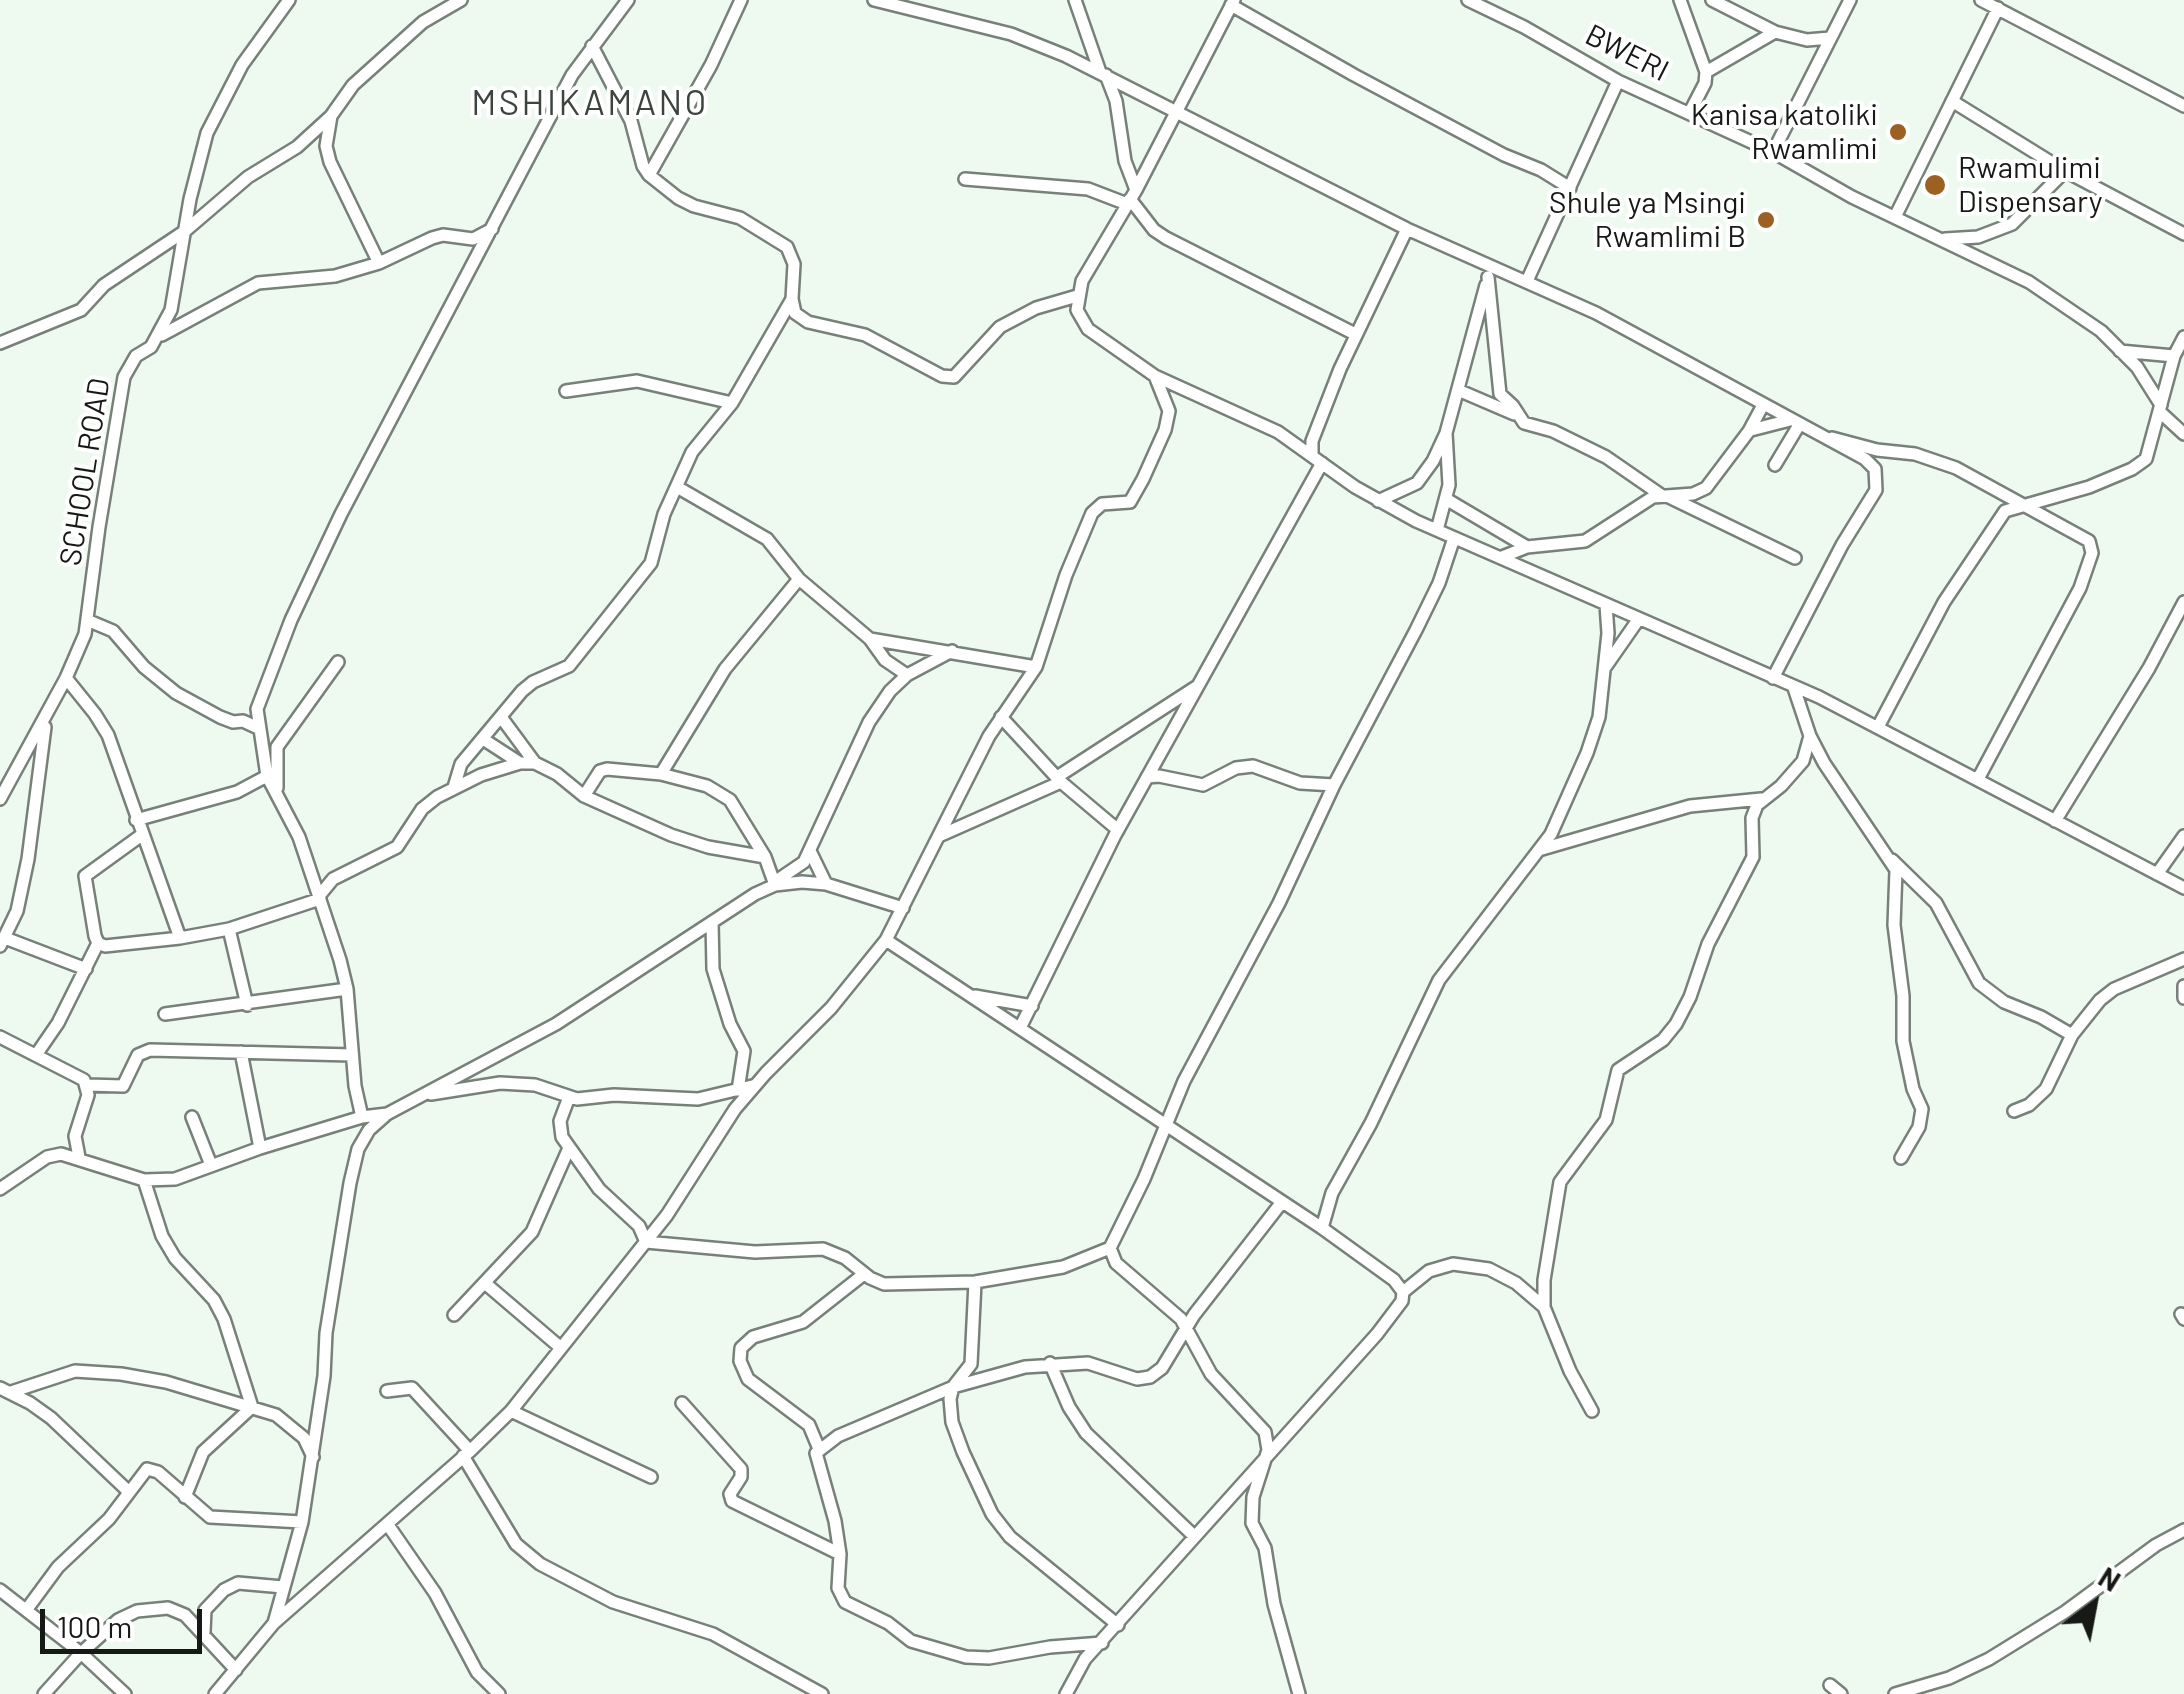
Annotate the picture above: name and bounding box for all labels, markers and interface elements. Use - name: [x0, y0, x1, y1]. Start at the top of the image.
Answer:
- street label: BWERI: [1579, 17, 1675, 89]
- district label: MSHIKAMANO: [471, 82, 709, 124]
- place label: Kanisa katoliki Rwamlimi: [1691, 97, 1878, 168]
- marker: Kanisa katoliki Rwamlimi: [1887, 121, 1909, 143]
- place label: Rwamulimi Dispensary: [1958, 150, 2102, 220]
- marker: Rwamulimi Dispensary: [1922, 172, 1948, 198]
- place label: Shule ya Msingi Rwamlimi B: [1549, 185, 1746, 256]
- marker: Shule ya Msingi Rwamlimi B: [1755, 209, 1777, 231]
- street label: SCHOOL ROAD: [52, 376, 118, 568]
- north arrow: [2044, 1554, 2144, 1654]
- text: N: [2093, 1559, 2127, 1598]
- scale bar: [45, 1589, 208, 1651]
- text: 100 m: [57, 1608, 132, 1644]

